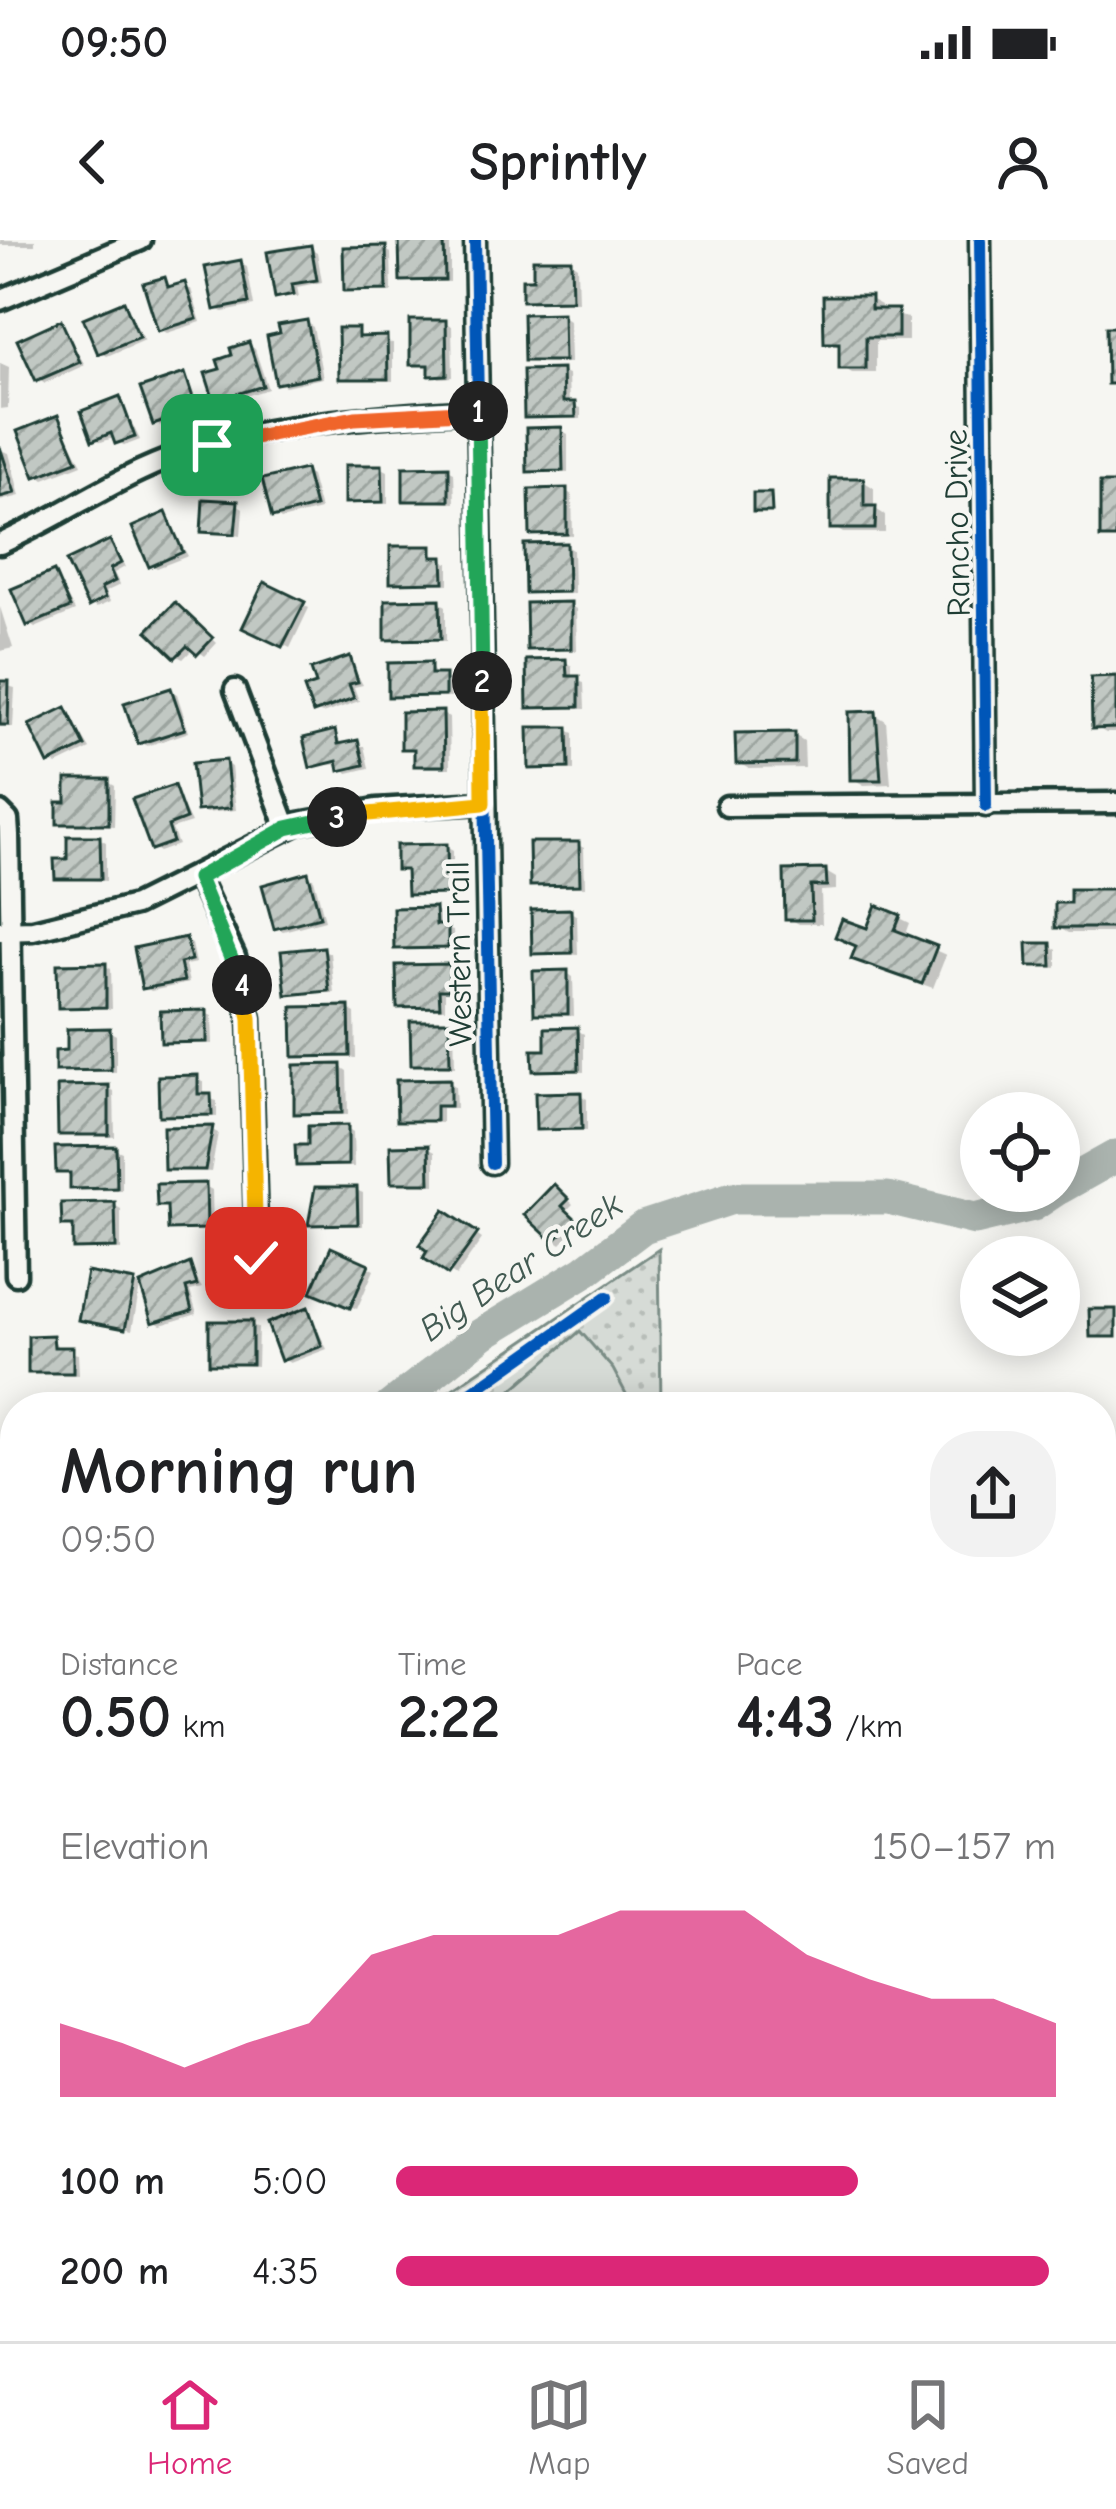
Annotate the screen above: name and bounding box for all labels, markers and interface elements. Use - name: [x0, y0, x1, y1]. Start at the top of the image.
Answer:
- text: 09:50: [60, 16, 168, 68]
- icon: back: [60, 129, 126, 195]
- icon: person: [990, 129, 1056, 195]
- text: Sprintly: [469, 131, 647, 194]
- pin: 1: [448, 381, 508, 441]
- text: 1: [472, 392, 484, 430]
- pin: [161, 394, 263, 496]
- icon: arrive: [179, 412, 245, 478]
- street label: Rancho Drive: [936, 429, 978, 617]
- pin: 2: [452, 651, 512, 711]
- text: 2: [474, 662, 490, 700]
- pin: 3: [307, 787, 367, 847]
- text: 3: [329, 798, 345, 836]
- street label: Western Trail: [438, 861, 480, 1047]
- pin: 4: [212, 955, 272, 1015]
- text: 4: [234, 966, 250, 1004]
- map controls: [960, 1092, 1080, 1356]
- button: locate: [960, 1092, 1080, 1212]
- water label: Big Bear Creek: [412, 1184, 631, 1350]
- pin: [205, 1207, 307, 1309]
- icon: check: [223, 1225, 289, 1291]
- button: layers: [960, 1236, 1080, 1356]
- button: share: [930, 1431, 1056, 1557]
- text: Morning run: [60, 1434, 418, 1510]
- text: 09:50: [60, 1517, 156, 1562]
- text: Distance: [60, 1645, 178, 1683]
- text: Time: [398, 1645, 467, 1683]
- text: Pace: [736, 1645, 803, 1683]
- text: 0.50: [60, 1683, 171, 1752]
- text: 2:22: [398, 1683, 500, 1752]
- text: 4:43: [736, 1683, 834, 1752]
- text: km: [171, 1707, 226, 1745]
- text: /km: [834, 1707, 903, 1745]
- text: Elevation: [60, 1824, 209, 1869]
- text: 150–157 m: [872, 1824, 1056, 1869]
- text: 100 m: [60, 2159, 165, 2204]
- text: 5:00: [252, 2159, 328, 2204]
- text: 200 m: [60, 2249, 169, 2294]
- text: 4:35: [252, 2249, 319, 2294]
- tab: Home: [147, 2372, 232, 2482]
- tab: Map: [526, 2372, 592, 2482]
- tab: Saved: [886, 2372, 969, 2482]

